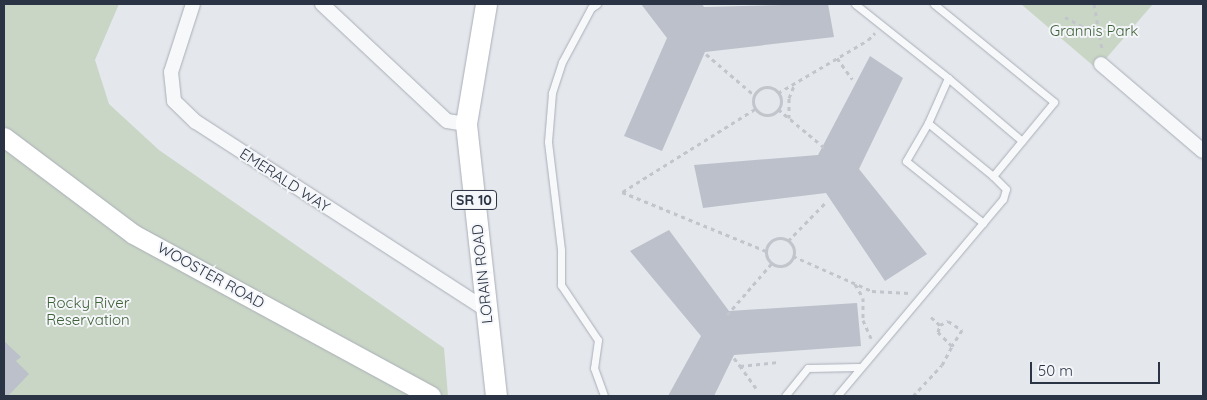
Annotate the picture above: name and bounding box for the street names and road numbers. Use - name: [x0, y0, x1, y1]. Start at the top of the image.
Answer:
- street label: EMERALD WAY: [237, 144, 333, 216]
- road number: SR 10: [450, 188, 498, 212]
- street label: LORAIN ROAD: [468, 224, 496, 324]
- street label: WOOSTER ROAD: [154, 238, 268, 312]

